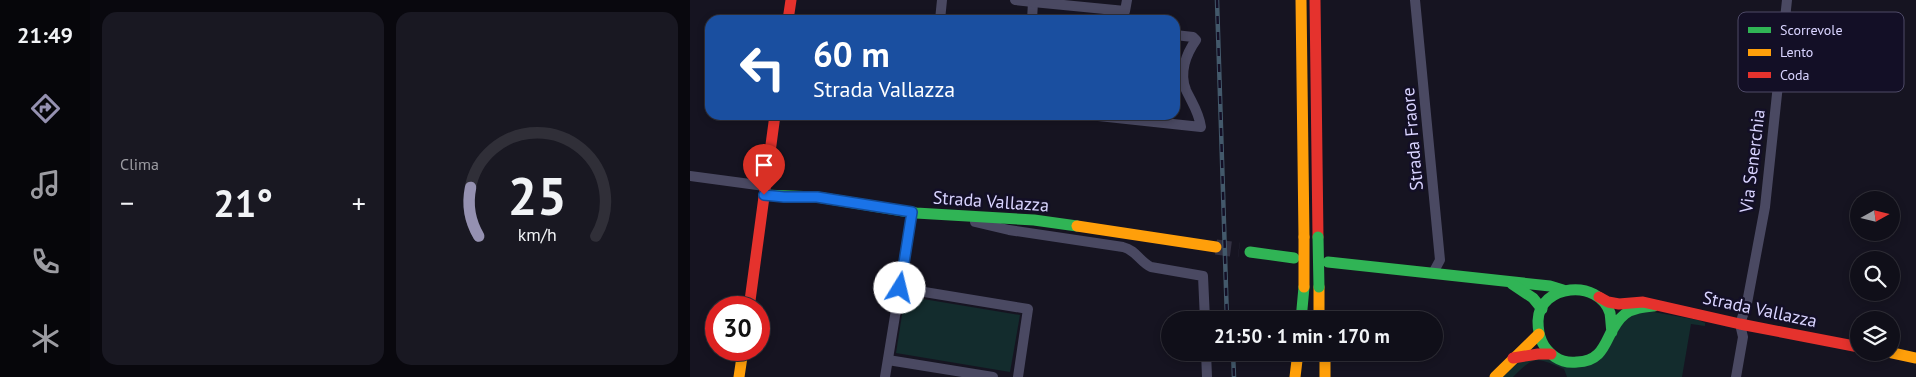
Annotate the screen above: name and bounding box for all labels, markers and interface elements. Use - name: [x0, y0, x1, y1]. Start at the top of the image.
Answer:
- legend: [1738, 12, 1904, 92]
- text: 21:49: [17, 21, 73, 49]
- text: Scorrevole: [1780, 21, 1843, 39]
- text: 60 m: [813, 31, 890, 77]
- icon: left: [730, 35, 795, 100]
- text: Lento: [1780, 43, 1813, 61]
- text: Coda: [1780, 66, 1810, 84]
- text: Strada Vallazza: [813, 75, 955, 103]
- street label: Strada Fraore: [1396, 86, 1428, 192]
- icon: directions: [28, 91, 63, 126]
- street label: Via Senerchia: [1734, 108, 1770, 215]
- pin: [743, 144, 785, 195]
- icon: arrive: [750, 151, 778, 179]
- text: Clima: [120, 154, 159, 174]
- text: 25: [508, 162, 566, 229]
- icon: music: [28, 167, 63, 202]
- text: 21°: [213, 178, 273, 227]
- text: −: [120, 184, 134, 221]
- text: +: [352, 184, 366, 221]
- street label: Strada Vallazza: [932, 185, 1050, 217]
- north arrow: [1850, 191, 1900, 241]
- map controls: [1850, 191, 1900, 361]
- text: km/h: [517, 223, 557, 246]
- icon: phone: [28, 244, 63, 279]
- button: search: [1850, 251, 1900, 301]
- position arrow: [873, 261, 925, 313]
- street label: Strada Vallazza: [1701, 286, 1819, 332]
- speed limit sign: 30: [705, 296, 770, 361]
- button: layers: [1850, 311, 1900, 361]
- icon: climate: [28, 321, 63, 356]
- text: 21:50 · 1 min · 170 m: [1214, 324, 1390, 348]

